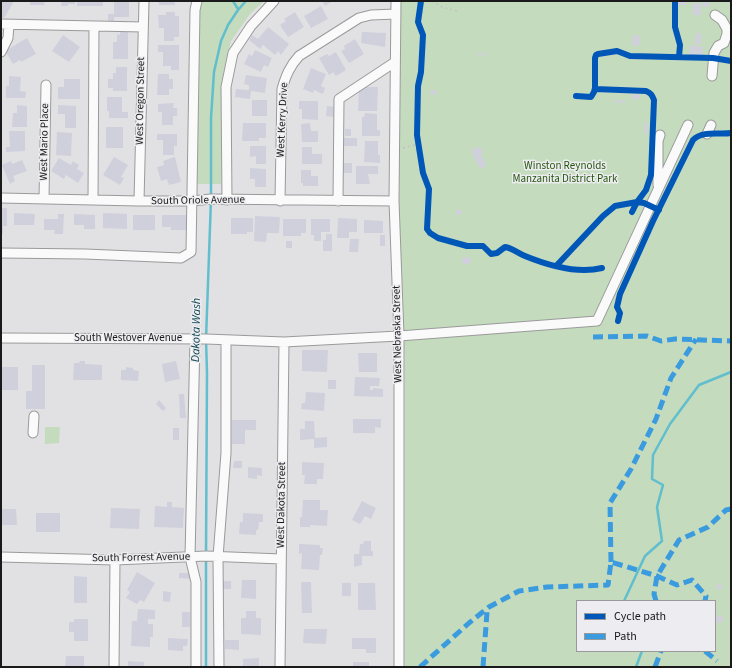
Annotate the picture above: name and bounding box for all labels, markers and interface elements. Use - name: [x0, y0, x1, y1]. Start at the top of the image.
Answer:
- street label: West Oregon Street: [134, 57, 148, 145]
- street label: West Kerry Drive: [274, 82, 292, 158]
- street label: West Mario Place: [38, 103, 52, 181]
- park label: Winston Reynolds Manzanita District Park: [513, 160, 617, 186]
- street label: South Oriole Avenue: [151, 194, 245, 208]
- street label: West Nebraska Street: [391, 285, 405, 383]
- water label: Dakota Wash: [189, 298, 205, 362]
- street label: South Westover Avenue: [74, 332, 182, 346]
- street label: West Dakota Street: [275, 462, 289, 548]
- street label: South Forrest Avenue: [92, 551, 190, 565]
- legend: [576, 600, 716, 652]
- text: Cycle path: [614, 608, 666, 625]
- text: Path: [614, 628, 637, 645]

